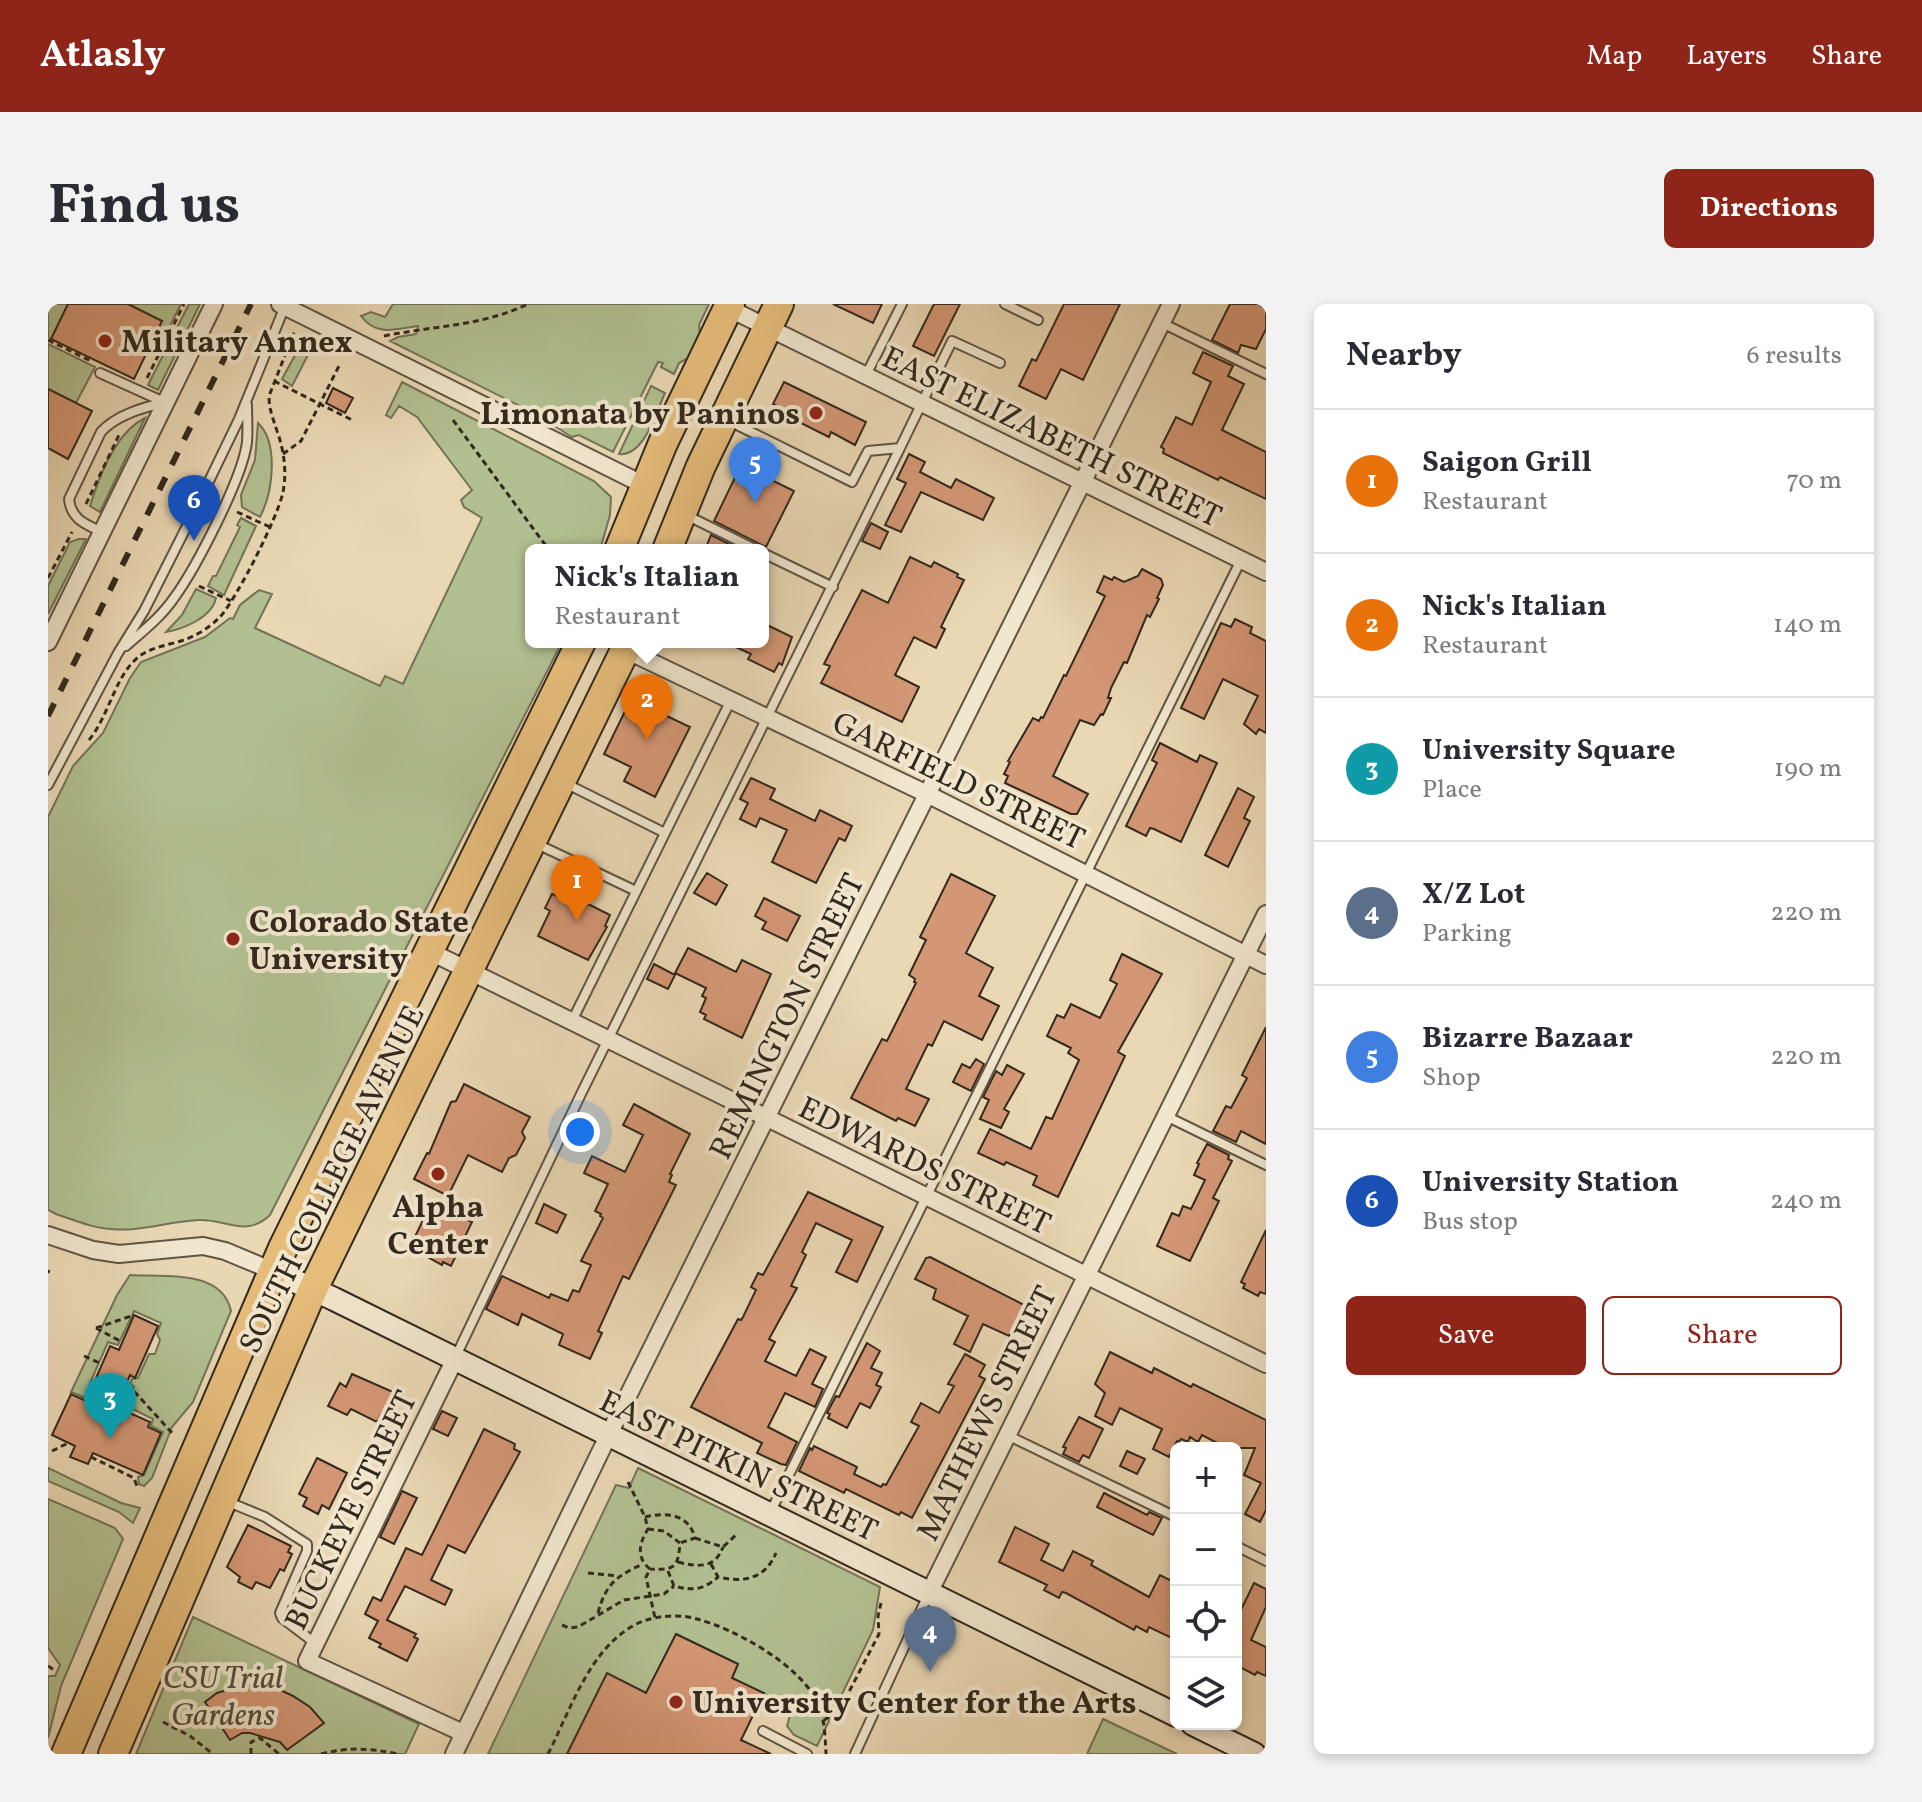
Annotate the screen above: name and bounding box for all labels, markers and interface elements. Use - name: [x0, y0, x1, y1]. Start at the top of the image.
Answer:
- text: Atlasly: [40, 30, 166, 83]
- text: Map: [1586, 37, 1642, 76]
- text: Layers: [1686, 37, 1767, 76]
- text: Share: [1811, 37, 1882, 76]
- text: Find us: [48, 169, 240, 247]
- button: Directions: [1664, 169, 1874, 248]
- place label: Military Annex: [121, 322, 353, 366]
- marker: Military Annex: [96, 332, 114, 350]
- text: Nearby: [1346, 333, 1462, 380]
- street label: EAST ELIZABETH STREET: [873, 337, 1228, 540]
- text: 6 results: [1747, 338, 1842, 374]
- place label: Limonata by Paninos: [480, 394, 800, 438]
- marker: Limonata by Paninos: [807, 404, 825, 422]
- pin: 5: [729, 437, 781, 503]
- text: Saigon Grill: [1422, 442, 1592, 484]
- text: 1: [1367, 463, 1377, 499]
- text: 70 m: [1787, 463, 1842, 499]
- pin: 6: [168, 475, 220, 541]
- text: Restaurant: [1422, 484, 1548, 520]
- popup: [525, 544, 769, 648]
- text: Nick's Italian: [555, 557, 739, 599]
- text: Nick's Italian: [1422, 586, 1607, 628]
- text: Restaurant: [555, 599, 681, 635]
- text: 2: [1365, 607, 1379, 643]
- text: 140 m: [1773, 607, 1842, 643]
- text: Restaurant: [1422, 628, 1548, 664]
- pin: 2: [621, 674, 673, 740]
- street label: GARFIELD STREET: [824, 702, 1091, 863]
- text: University Square: [1422, 730, 1676, 772]
- text: 3: [1365, 751, 1379, 787]
- text: 190 m: [1774, 751, 1842, 787]
- text: Place: [1422, 772, 1482, 808]
- pin: 1: [551, 855, 603, 921]
- street label: REMINGTON STREET: [700, 867, 877, 1168]
- text: X/Z Lot: [1422, 874, 1525, 916]
- text: 4: [1364, 895, 1380, 931]
- text: 220 m: [1770, 895, 1842, 931]
- place label: Colorado State University: [249, 902, 469, 983]
- text: Parking: [1422, 916, 1512, 952]
- marker: Colorado State University: [224, 930, 242, 948]
- street label: SOUTH COLLEGE AVENUE: [230, 999, 437, 1362]
- text: Bizarre Bazaar: [1422, 1018, 1633, 1060]
- text: 5: [1366, 1039, 1378, 1075]
- text: 220 m: [1770, 1039, 1842, 1075]
- text: Shop: [1422, 1060, 1481, 1096]
- street label: EDWARDS STREET: [790, 1088, 1057, 1248]
- your location: [560, 1112, 600, 1152]
- text: University Station: [1422, 1162, 1679, 1204]
- marker: Alpha Center: [429, 1165, 447, 1183]
- text: 6: [1365, 1183, 1379, 1219]
- text: 240 m: [1770, 1183, 1842, 1219]
- place label: Alpha Center: [387, 1187, 489, 1268]
- text: Bus stop: [1422, 1204, 1518, 1240]
- street label: MATHEWS STREET: [908, 1279, 1070, 1549]
- button: Save: [1346, 1296, 1586, 1375]
- button: Share: [1602, 1296, 1842, 1375]
- pin: 3: [84, 1373, 136, 1439]
- street label: EAST PITKIN STREET: [591, 1381, 884, 1554]
- street label: BUCKEYE STREET: [276, 1384, 430, 1638]
- map controls: [1170, 1442, 1242, 1730]
- button: +: [1170, 1442, 1242, 1514]
- button: −: [1170, 1514, 1242, 1586]
- button: locate: [1170, 1586, 1242, 1658]
- pin: 4: [904, 1606, 956, 1672]
- park label: CSU Trial Gardens: [163, 1658, 283, 1739]
- button: layers: [1170, 1658, 1242, 1730]
- place label: University Center for the Arts: [692, 1683, 1137, 1727]
- marker: University Center for the Arts: [667, 1693, 685, 1711]

